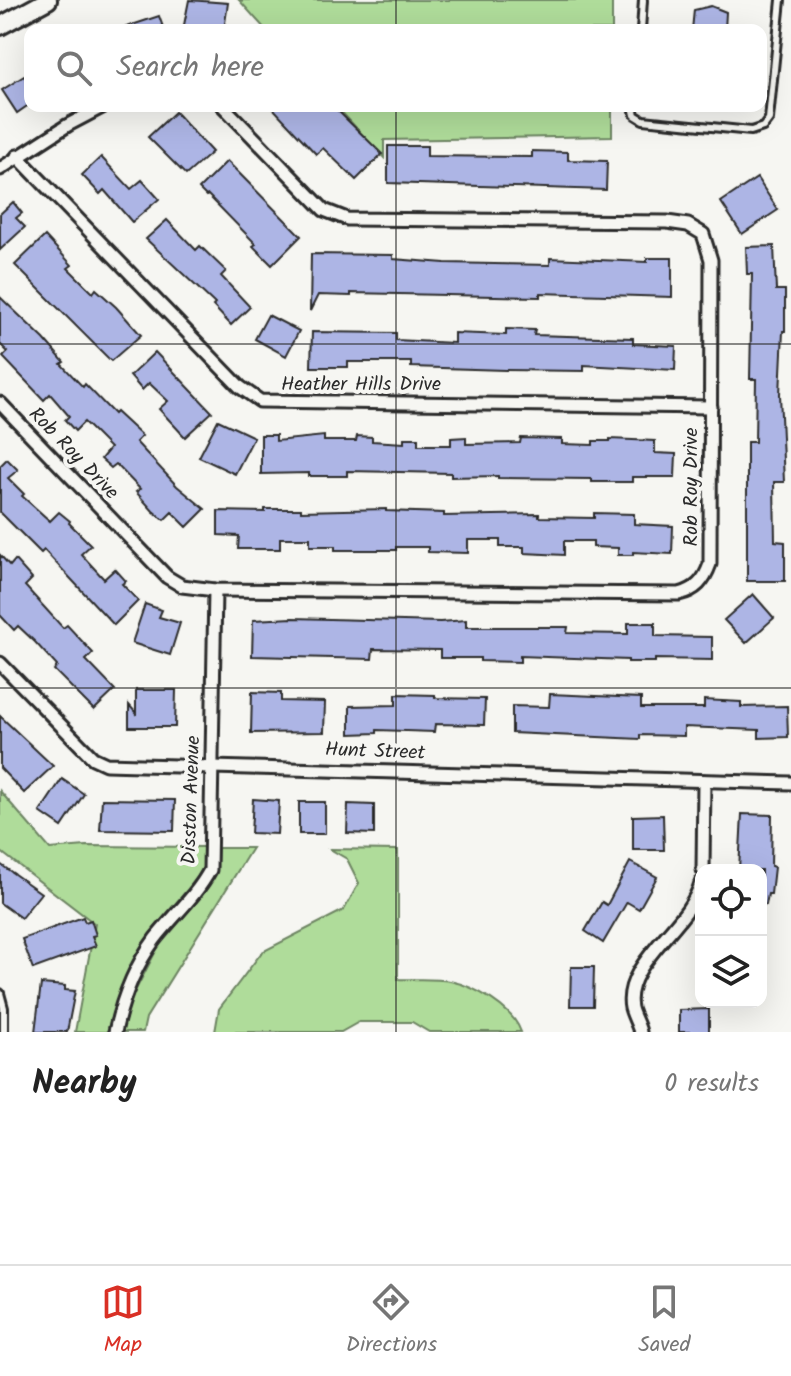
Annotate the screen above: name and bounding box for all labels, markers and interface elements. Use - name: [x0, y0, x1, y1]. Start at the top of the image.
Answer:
- search box: [24, 24, 767, 112]
- text: Search here: [116, 44, 264, 92]
- icon: search: [52, 46, 96, 90]
- street label: Heather Hills Drive: [281, 369, 441, 401]
- street label: Rob Roy Drive: [20, 400, 126, 508]
- street label: Rob Roy Drive: [676, 427, 708, 547]
- street label: Hunt Street: [324, 734, 426, 770]
- street label: Disston Avenue: [174, 735, 210, 865]
- map controls: [695, 864, 767, 1008]
- button: locate: [695, 864, 767, 936]
- button: layers: [695, 936, 767, 1008]
- text: Nearby: [32, 1057, 137, 1111]
- text: 0 results: [664, 1063, 759, 1105]
- tab: Map: [101, 1280, 145, 1363]
- tab: Directions: [346, 1280, 437, 1363]
- tab: Saved: [638, 1280, 690, 1363]

